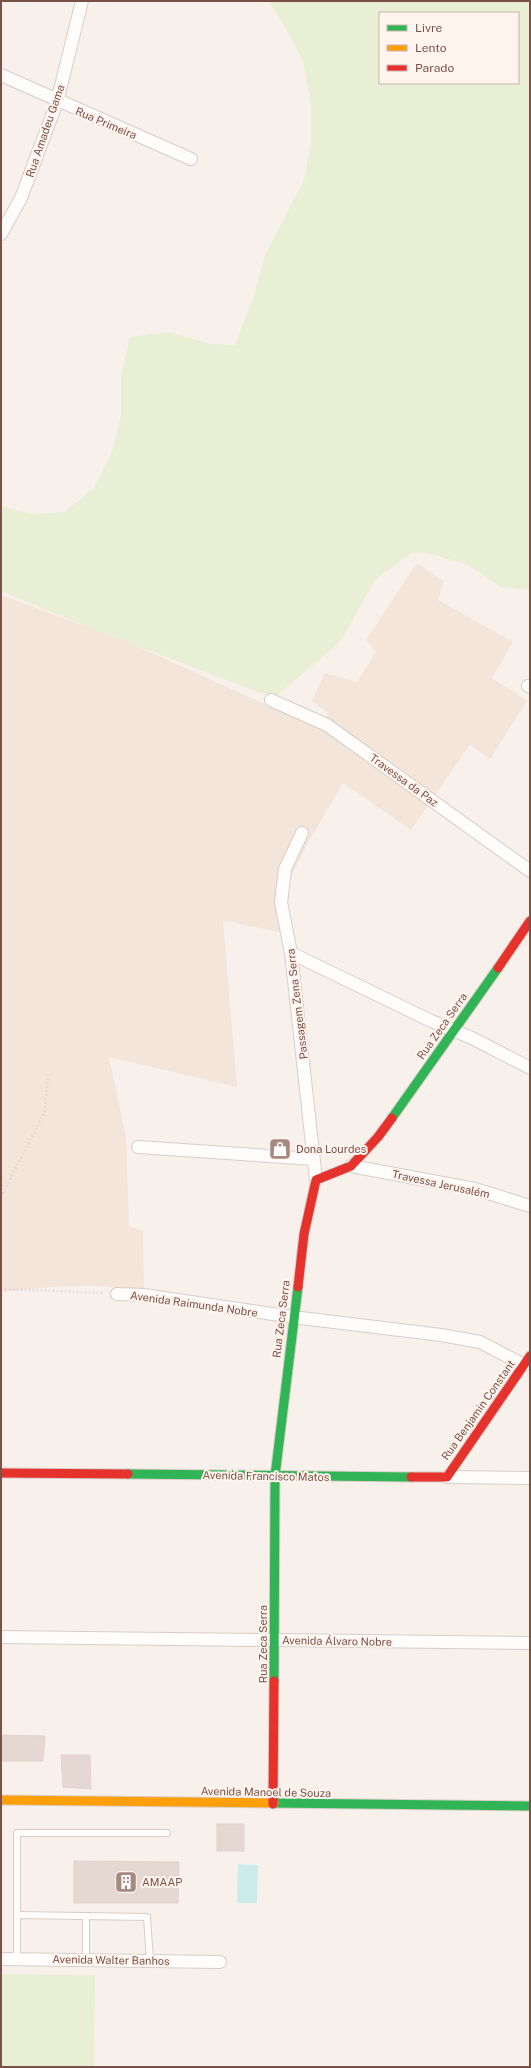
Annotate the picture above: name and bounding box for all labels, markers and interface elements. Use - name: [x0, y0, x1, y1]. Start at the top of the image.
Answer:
- legend: [379, 12, 519, 84]
- text: Livre: [415, 21, 443, 35]
- text: Lento: [415, 41, 447, 55]
- text: Parado: [415, 61, 454, 75]
- street label: Rua Amadeu Gama: [23, 83, 67, 179]
- street label: Rua Primeira: [74, 105, 138, 141]
- street label: Travessa da Paz: [368, 751, 440, 809]
- street label: Passagem Zena Serra: [284, 948, 310, 1060]
- street label: Rua Zeca Serra: [415, 990, 469, 1062]
- shop icon: Dona Lourdes: [267, 1136, 293, 1162]
- place label: Dona Lourdes: [296, 1143, 367, 1155]
- street label: Travessa Jerusalém: [391, 1168, 491, 1200]
- street label: Rua Zeca Serra: [270, 1279, 292, 1359]
- street label: Avenida Raimunda Nobre: [130, 1289, 258, 1319]
- street label: Rua Benjamin Constant: [439, 1358, 517, 1462]
- street label: Avenida Francisco Matos: [203, 1469, 330, 1483]
- street label: Rua Zeca Serra: [257, 1605, 269, 1683]
- street label: Avenida Álvaro Nobre: [282, 1633, 392, 1648]
- street label: Avenida Manoel de Souza: [201, 1785, 331, 1799]
- building icon: AMAAP: [113, 1869, 139, 1895]
- place label: AMAAP: [142, 1876, 182, 1888]
- street label: Avenida Walter Banhos: [52, 1953, 170, 1967]

